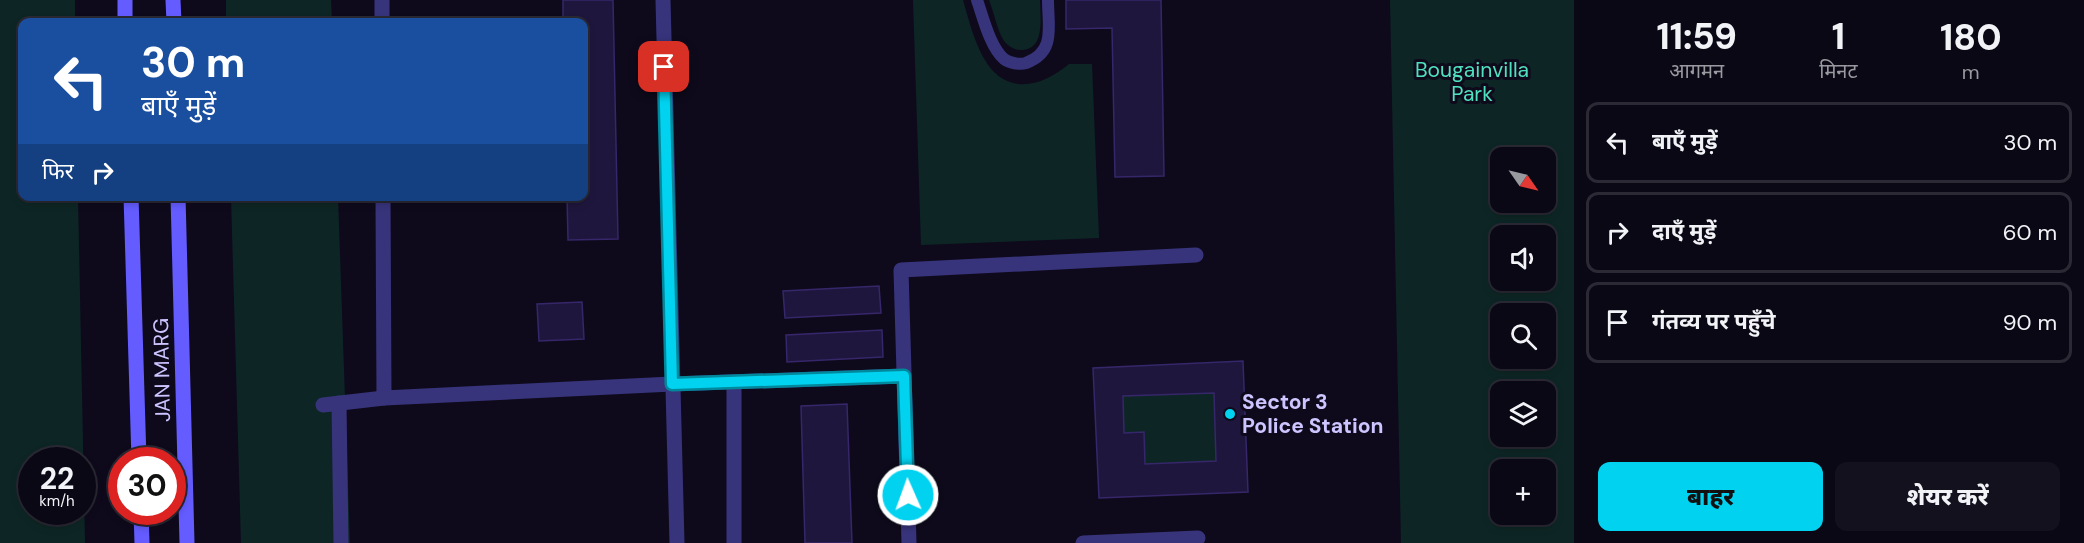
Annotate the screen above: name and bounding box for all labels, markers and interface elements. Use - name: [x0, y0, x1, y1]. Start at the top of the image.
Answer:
- text: 11:59: [1656, 13, 1737, 60]
- text: 1: [1832, 13, 1845, 60]
- text: 180: [1940, 14, 2002, 61]
- text: 30 m: [141, 35, 245, 90]
- pin: [638, 41, 689, 92]
- icon: left: [42, 42, 120, 120]
- icon: arrive: [647, 50, 680, 83]
- park label: Bougainvilla Park: [1415, 56, 1529, 108]
- text: आगमन: [1669, 58, 1724, 84]
- text: मिनट: [1819, 58, 1858, 84]
- text: m: [1962, 59, 1980, 85]
- text: बाएँ मुड़ें: [141, 88, 216, 123]
- icon: left: [1601, 126, 1634, 159]
- text: बाएँ मुड़ें: [1652, 127, 1718, 156]
- text: 30 m: [2003, 128, 2057, 157]
- north arrow: [1490, 147, 1556, 213]
- map controls: [1490, 147, 1556, 525]
- icon: right: [86, 156, 119, 189]
- text: फिर: [42, 157, 74, 186]
- icon: right: [1601, 216, 1634, 249]
- text: दाएँ मुड़ें: [1652, 217, 1716, 246]
- text: 60 m: [2003, 218, 2057, 247]
- button: sound: [1490, 225, 1556, 291]
- button: search: [1490, 303, 1556, 369]
- icon: arrive: [1601, 306, 1634, 339]
- text: गंतव्य पर पहुँचे: [1652, 307, 1775, 336]
- text: 90 m: [2003, 308, 2057, 337]
- street label: JAN MARG: [147, 318, 177, 422]
- button: layers: [1490, 381, 1556, 447]
- place label: Sector 3 Police Station: [1242, 388, 1383, 440]
- marker: Sector 3 Police Station: [1223, 407, 1237, 421]
- speed limit sign: 30: [108, 447, 186, 525]
- text: 22: [40, 459, 74, 498]
- button: +: [1490, 459, 1556, 525]
- button: बाहर: [1598, 462, 1823, 531]
- button: शेयर करें: [1835, 462, 2060, 531]
- position arrow: [876, 463, 940, 527]
- text: km/h: [39, 491, 75, 511]

